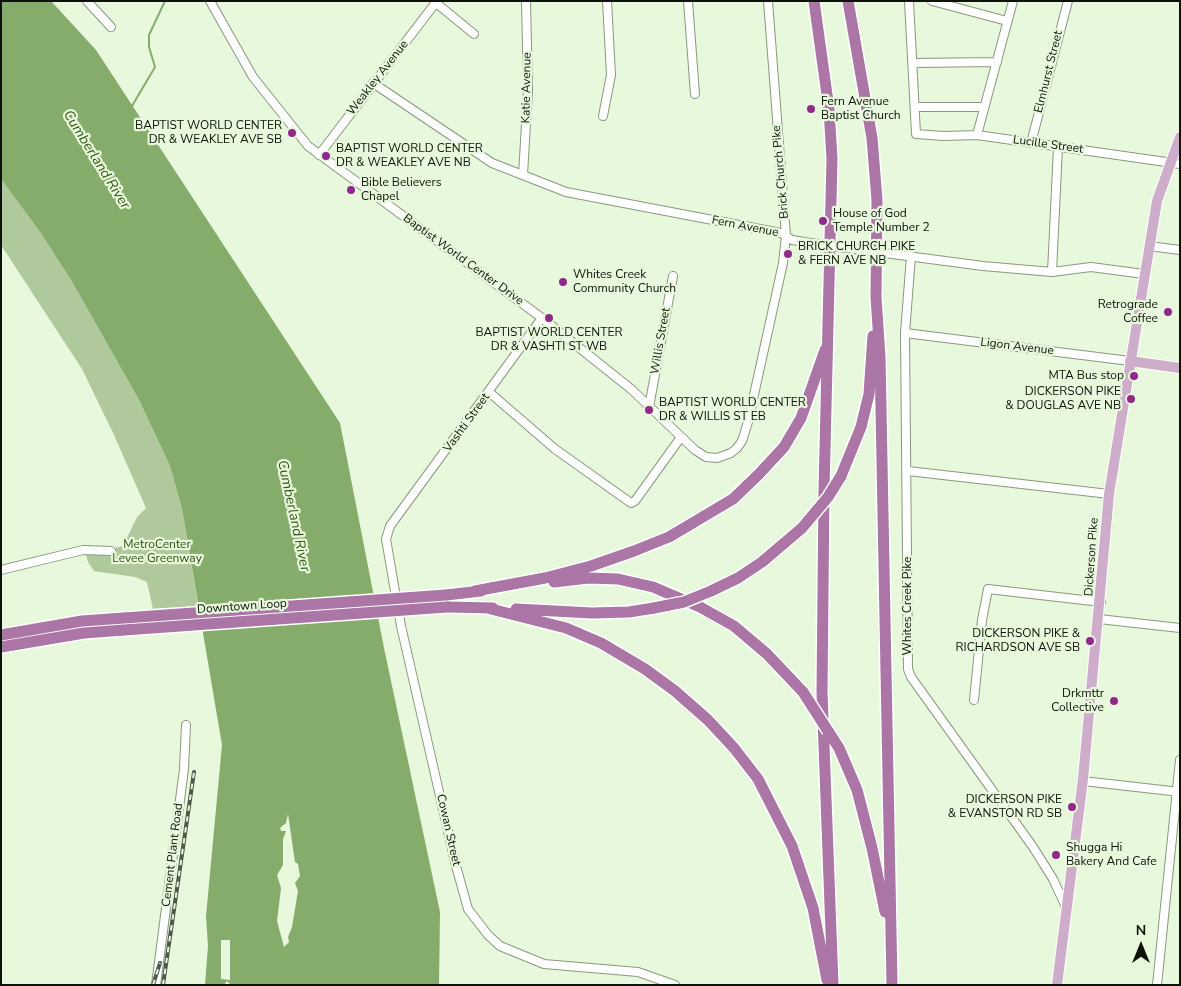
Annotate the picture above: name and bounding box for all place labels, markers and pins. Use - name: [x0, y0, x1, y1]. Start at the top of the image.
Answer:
- place label: Fern Avenue Baptist Church: [821, 95, 901, 123]
- marker: Fern Avenue Baptist Church: [805, 103, 817, 115]
- place label: BAPTIST WORLD CENTER DR & WEAKLEY AVE SB: [135, 119, 282, 147]
- marker: BAPTIST WORLD CENTER DR & WEAKLEY AVE SB: [286, 127, 298, 139]
- place label: BAPTIST WORLD CENTER DR & WEAKLEY AVE NB: [336, 142, 483, 170]
- marker: BAPTIST WORLD CENTER DR & WEAKLEY AVE NB: [320, 150, 332, 162]
- place label: Bible Believers Chapel: [361, 176, 441, 204]
- marker: Bible Believers Chapel: [345, 184, 357, 196]
- place label: House of God Temple Number 2: [833, 207, 930, 235]
- marker: House of God Temple Number 2: [817, 215, 829, 227]
- place label: BRICK CHURCH PIKE & FERN AVE NB: [798, 240, 915, 268]
- marker: BRICK CHURCH PIKE & FERN AVE NB: [782, 248, 794, 260]
- place label: Whites Creek Community Church: [573, 268, 676, 296]
- marker: Whites Creek Community Church: [557, 276, 569, 288]
- place label: Retrograde Coffee: [1098, 298, 1158, 326]
- marker: Retrograde Coffee: [1162, 306, 1174, 318]
- marker: BAPTIST WORLD CENTER DR & VASHTI ST WB: [543, 312, 555, 324]
- place label: BAPTIST WORLD CENTER DR & VASHTI ST WB: [476, 326, 622, 354]
- place label: MTA Bus stop: [1048, 369, 1124, 383]
- marker: MTA Bus stop: [1128, 370, 1140, 382]
- place label: DICKERSON PIKE & DOUGLAS AVE NB: [1005, 385, 1121, 413]
- marker: DICKERSON PIKE & DOUGLAS AVE NB: [1125, 393, 1137, 405]
- place label: BAPTIST WORLD CENTER DR & WILLIS ST EB: [659, 396, 806, 424]
- marker: BAPTIST WORLD CENTER DR & WILLIS ST EB: [643, 404, 655, 416]
- place label: DICKERSON PIKE & RICHARDSON AVE SB: [956, 627, 1080, 655]
- marker: DICKERSON PIKE & RICHARDSON AVE SB: [1084, 635, 1096, 647]
- place label: Drkmttr Collective: [1051, 687, 1104, 715]
- marker: Drkmttr Collective: [1108, 695, 1120, 707]
- place label: DICKERSON PIKE & EVANSTON RD SB: [948, 793, 1062, 821]
- marker: DICKERSON PIKE & EVANSTON RD SB: [1066, 801, 1078, 813]
- place label: Shugga Hi Bakery And Cafe: [1066, 841, 1157, 869]
- marker: Shugga Hi Bakery And Cafe: [1050, 849, 1062, 861]

